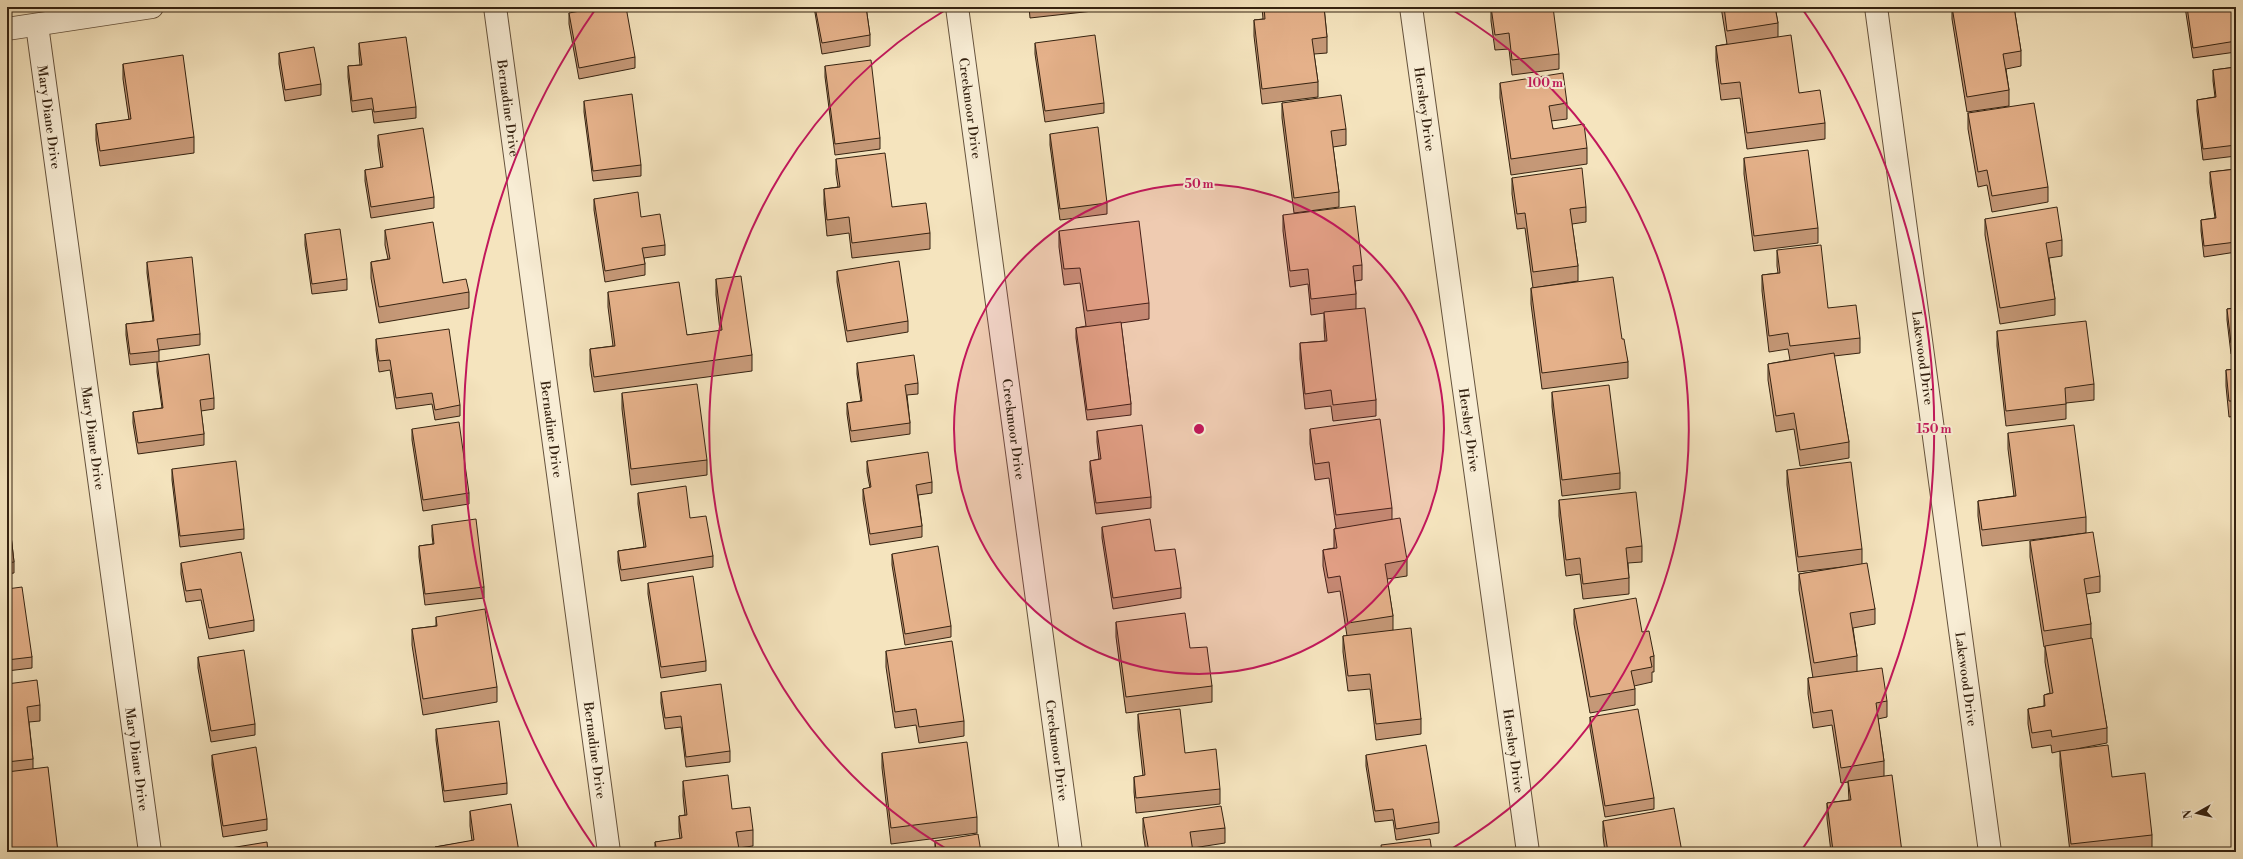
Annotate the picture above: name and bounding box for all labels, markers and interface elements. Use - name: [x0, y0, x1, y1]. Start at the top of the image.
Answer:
- street label: Creekmoor Drive: [955, 57, 984, 160]
- street label: Bernadine Drive: [493, 58, 522, 158]
- street label: Mary Diane Drive: [34, 65, 64, 170]
- street label: Hershey Drive: [1410, 66, 1438, 153]
- text: 100 m: [1527, 76, 1563, 91]
- text: 50 m: [1184, 177, 1214, 192]
- street label: Lakewood Drive: [1908, 310, 1937, 407]
- street label: Creekmoor Drive: [998, 378, 1028, 481]
- street label: Bernadine Drive: [536, 379, 565, 479]
- street label: Mary Diane Drive: [77, 386, 108, 491]
- street label: Hershey Drive: [1455, 387, 1482, 474]
- centre of rings: [1192, 422, 1206, 436]
- text: 150 m: [1917, 422, 1951, 437]
- street label: Lakewood Drive: [1951, 631, 1980, 728]
- street label: Creekmoor Drive: [1042, 699, 1071, 802]
- street label: Bernadine Drive: [580, 700, 609, 800]
- street label: Mary Diane Drive: [121, 707, 151, 813]
- street label: Hershey Drive: [1499, 708, 1527, 795]
- north arrow: [2177, 793, 2217, 833]
- text: N: [2181, 809, 2196, 820]

